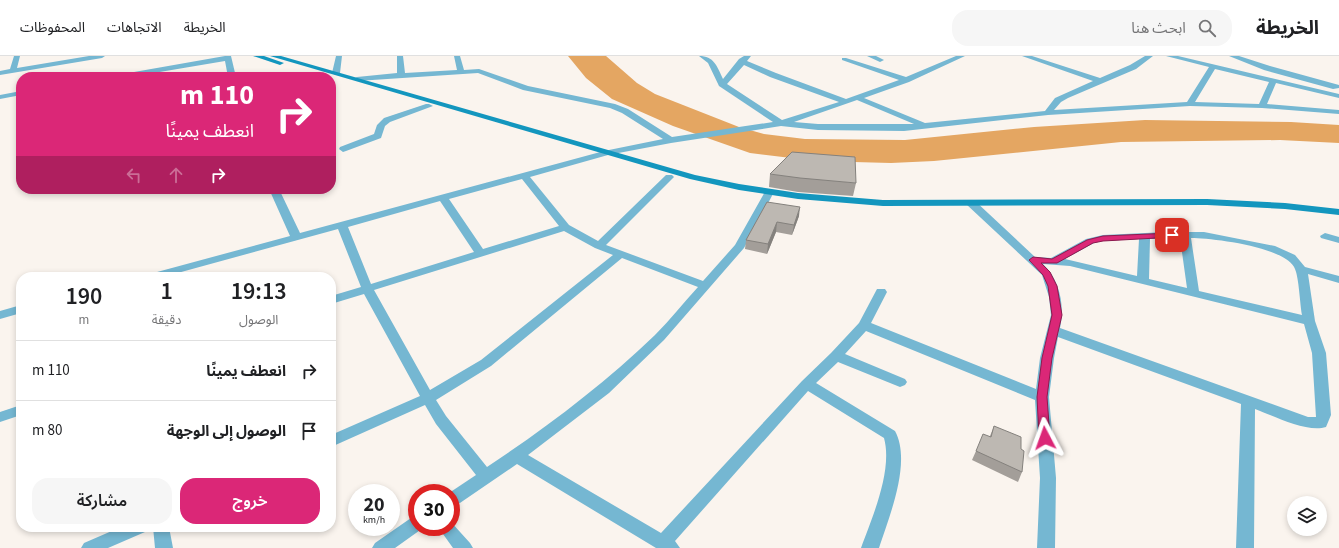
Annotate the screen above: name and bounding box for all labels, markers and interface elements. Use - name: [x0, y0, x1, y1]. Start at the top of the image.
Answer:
- search box: [952, 10, 1232, 46]
- text: الخريطة: [1256, 15, 1319, 42]
- icon: search: [1196, 17, 1218, 39]
- text: المحفوظات: [20, 18, 85, 38]
- text: الاتجاهات: [107, 18, 162, 38]
- text: الخريطة: [184, 18, 226, 38]
- text: ابحث هنا: [1131, 18, 1186, 39]
- text: 110 m: [180, 75, 254, 115]
- icon: right: [268, 88, 320, 140]
- text: انعطف يمينًا: [165, 119, 254, 144]
- icon: left: [123, 164, 145, 186]
- icon: ahead: [165, 164, 187, 186]
- icon: right: [207, 164, 229, 186]
- pin: [1155, 218, 1189, 252]
- icon: arrive: [1161, 224, 1183, 246]
- text: 1: [160, 274, 173, 309]
- text: 19:13: [231, 274, 287, 309]
- text: 190: [65, 279, 102, 314]
- text: m: [78, 311, 89, 329]
- text: دقيقة: [152, 311, 181, 329]
- text: الوصول: [239, 311, 278, 329]
- text: 110 m: [32, 360, 70, 381]
- icon: right: [298, 360, 320, 382]
- text: انعطف يمينًا: [206, 361, 286, 382]
- position arrow: [1024, 417, 1066, 459]
- text: 80 m: [32, 420, 62, 441]
- icon: arrive: [298, 420, 320, 442]
- text: الوصول إلى الوجهة: [167, 421, 286, 442]
- button: مشاركة: [32, 478, 172, 524]
- button: خروج: [180, 478, 320, 524]
- speed limit sign: 30: [408, 484, 460, 536]
- text: 20: [363, 491, 385, 519]
- map controls: [1287, 496, 1327, 536]
- button: layers: [1287, 496, 1327, 536]
- text: km/h: [363, 513, 385, 527]

